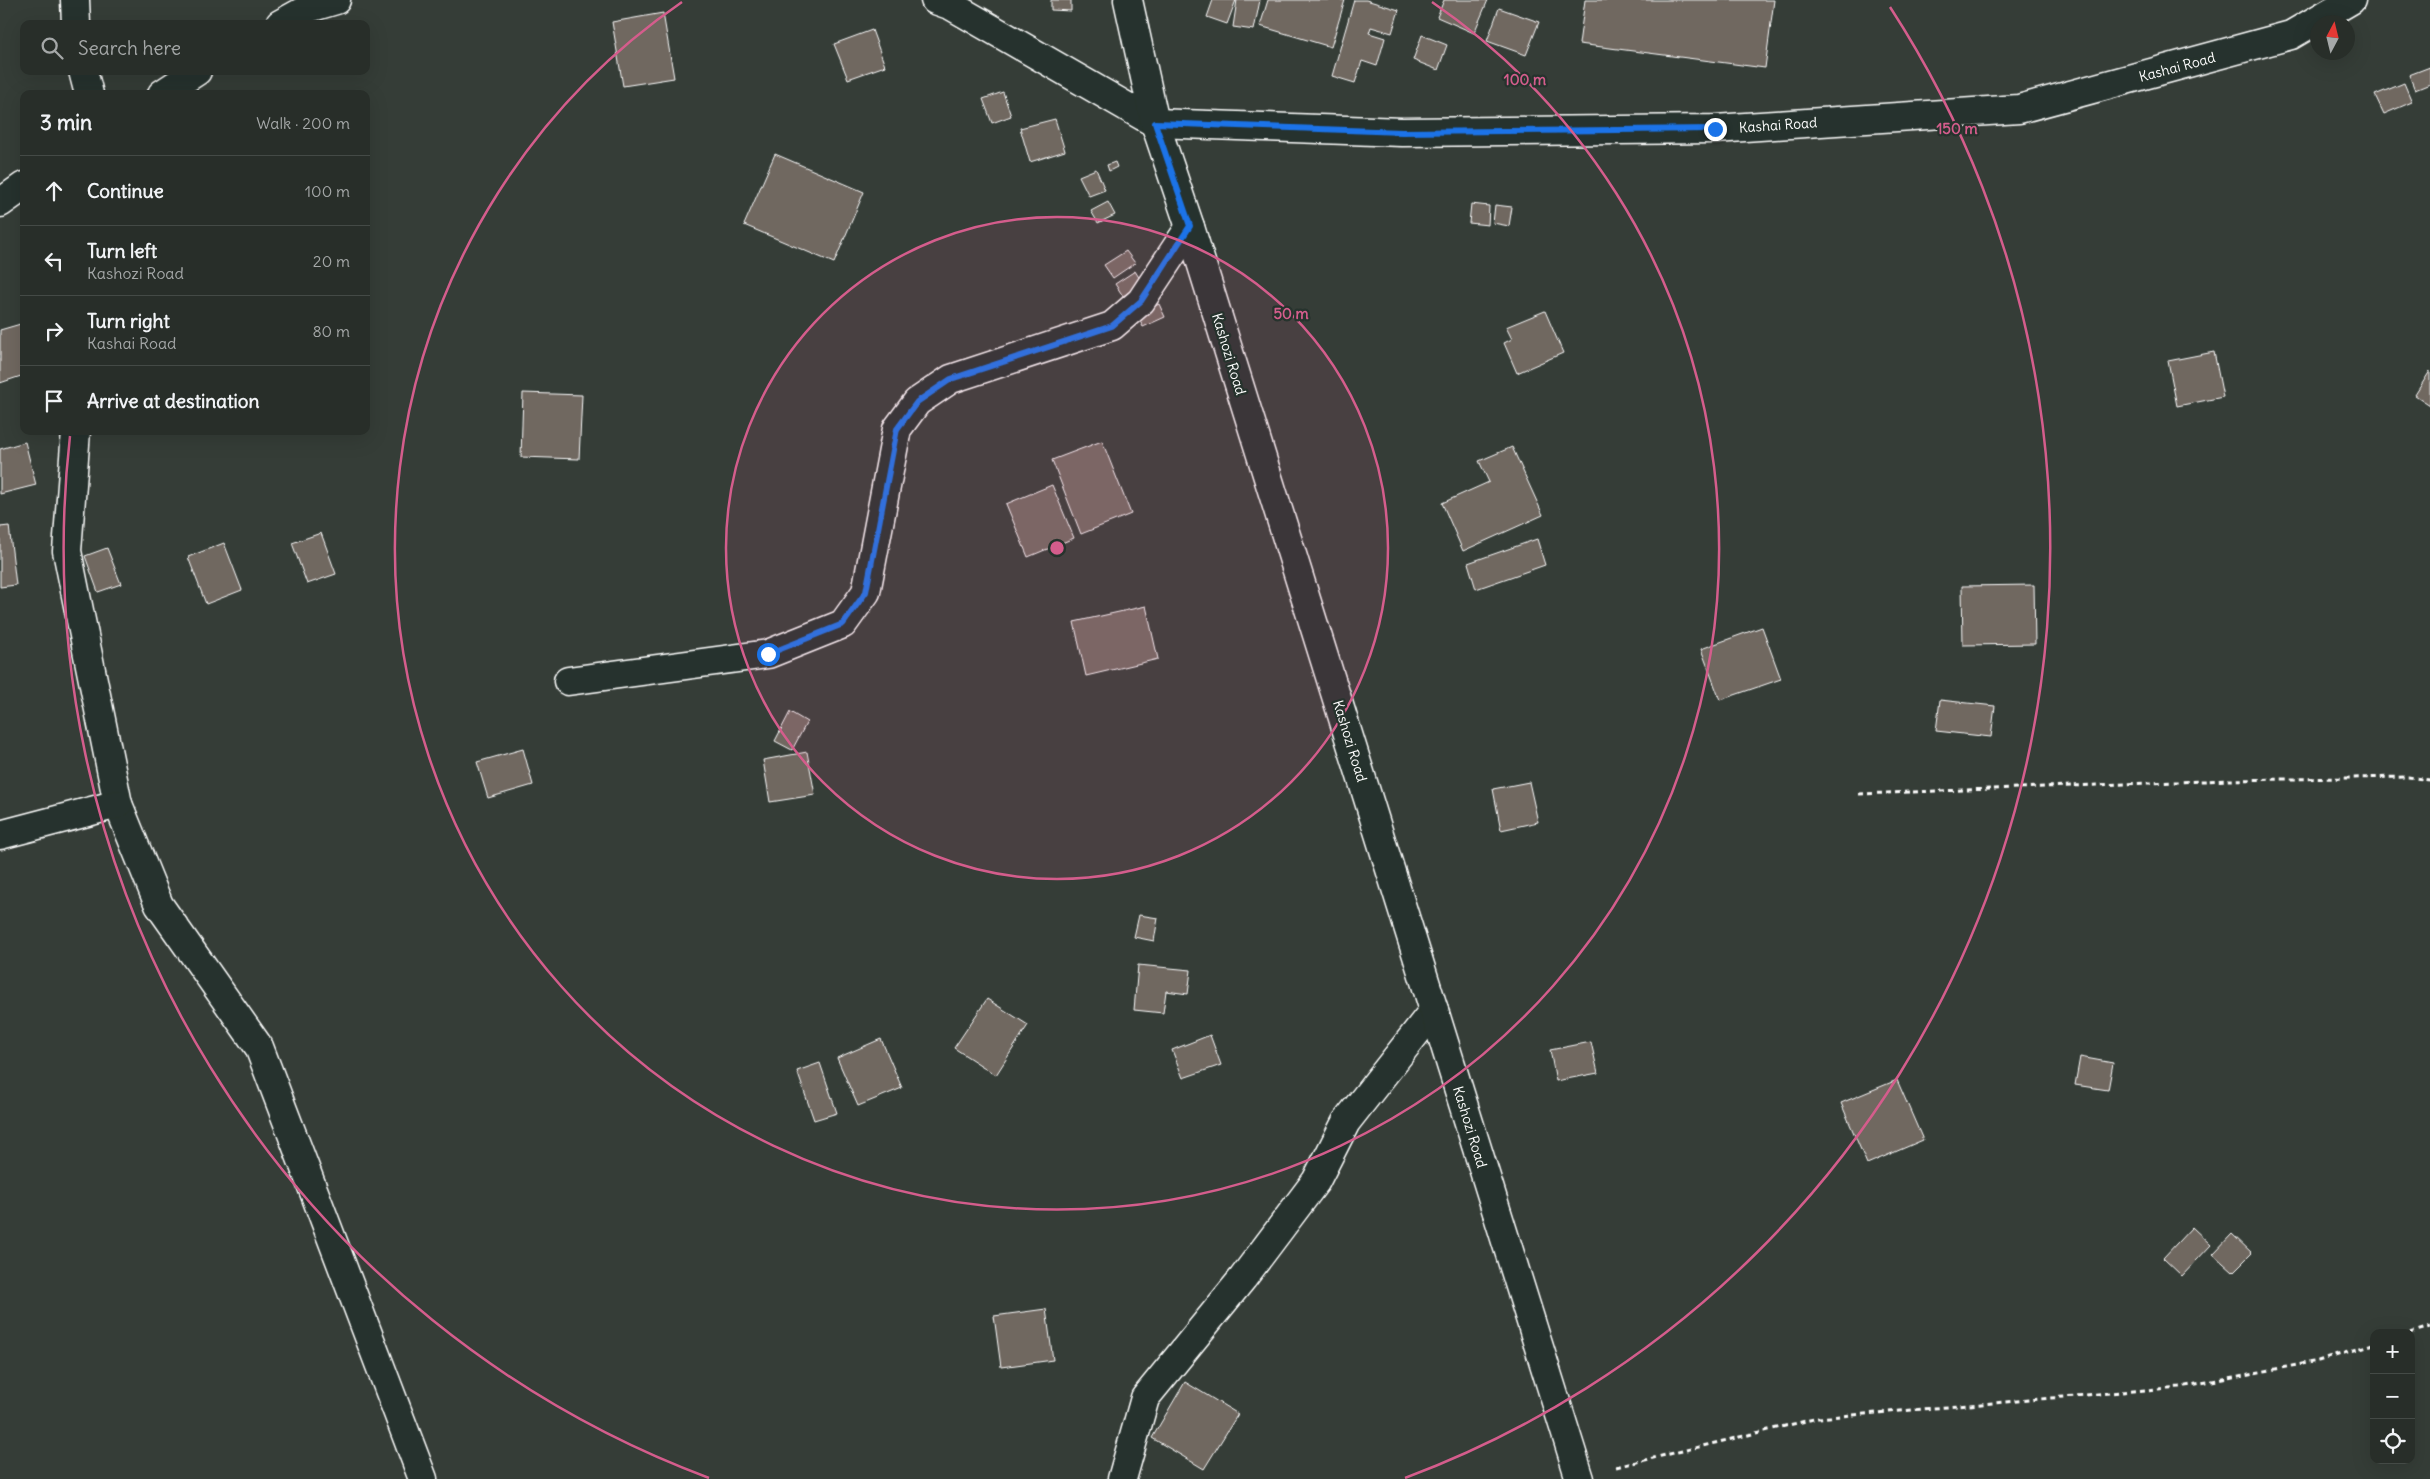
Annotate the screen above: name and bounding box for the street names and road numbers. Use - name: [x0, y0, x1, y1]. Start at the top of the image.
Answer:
- street label: Kashai Road: [2137, 48, 2217, 86]
- street label: Kashai Road: [1738, 113, 1818, 137]
- street label: Kashozi Road: [1208, 311, 1250, 397]
- street label: Kashozi Road: [1329, 698, 1371, 784]
- street label: Kashozi Road: [1449, 1084, 1491, 1170]

